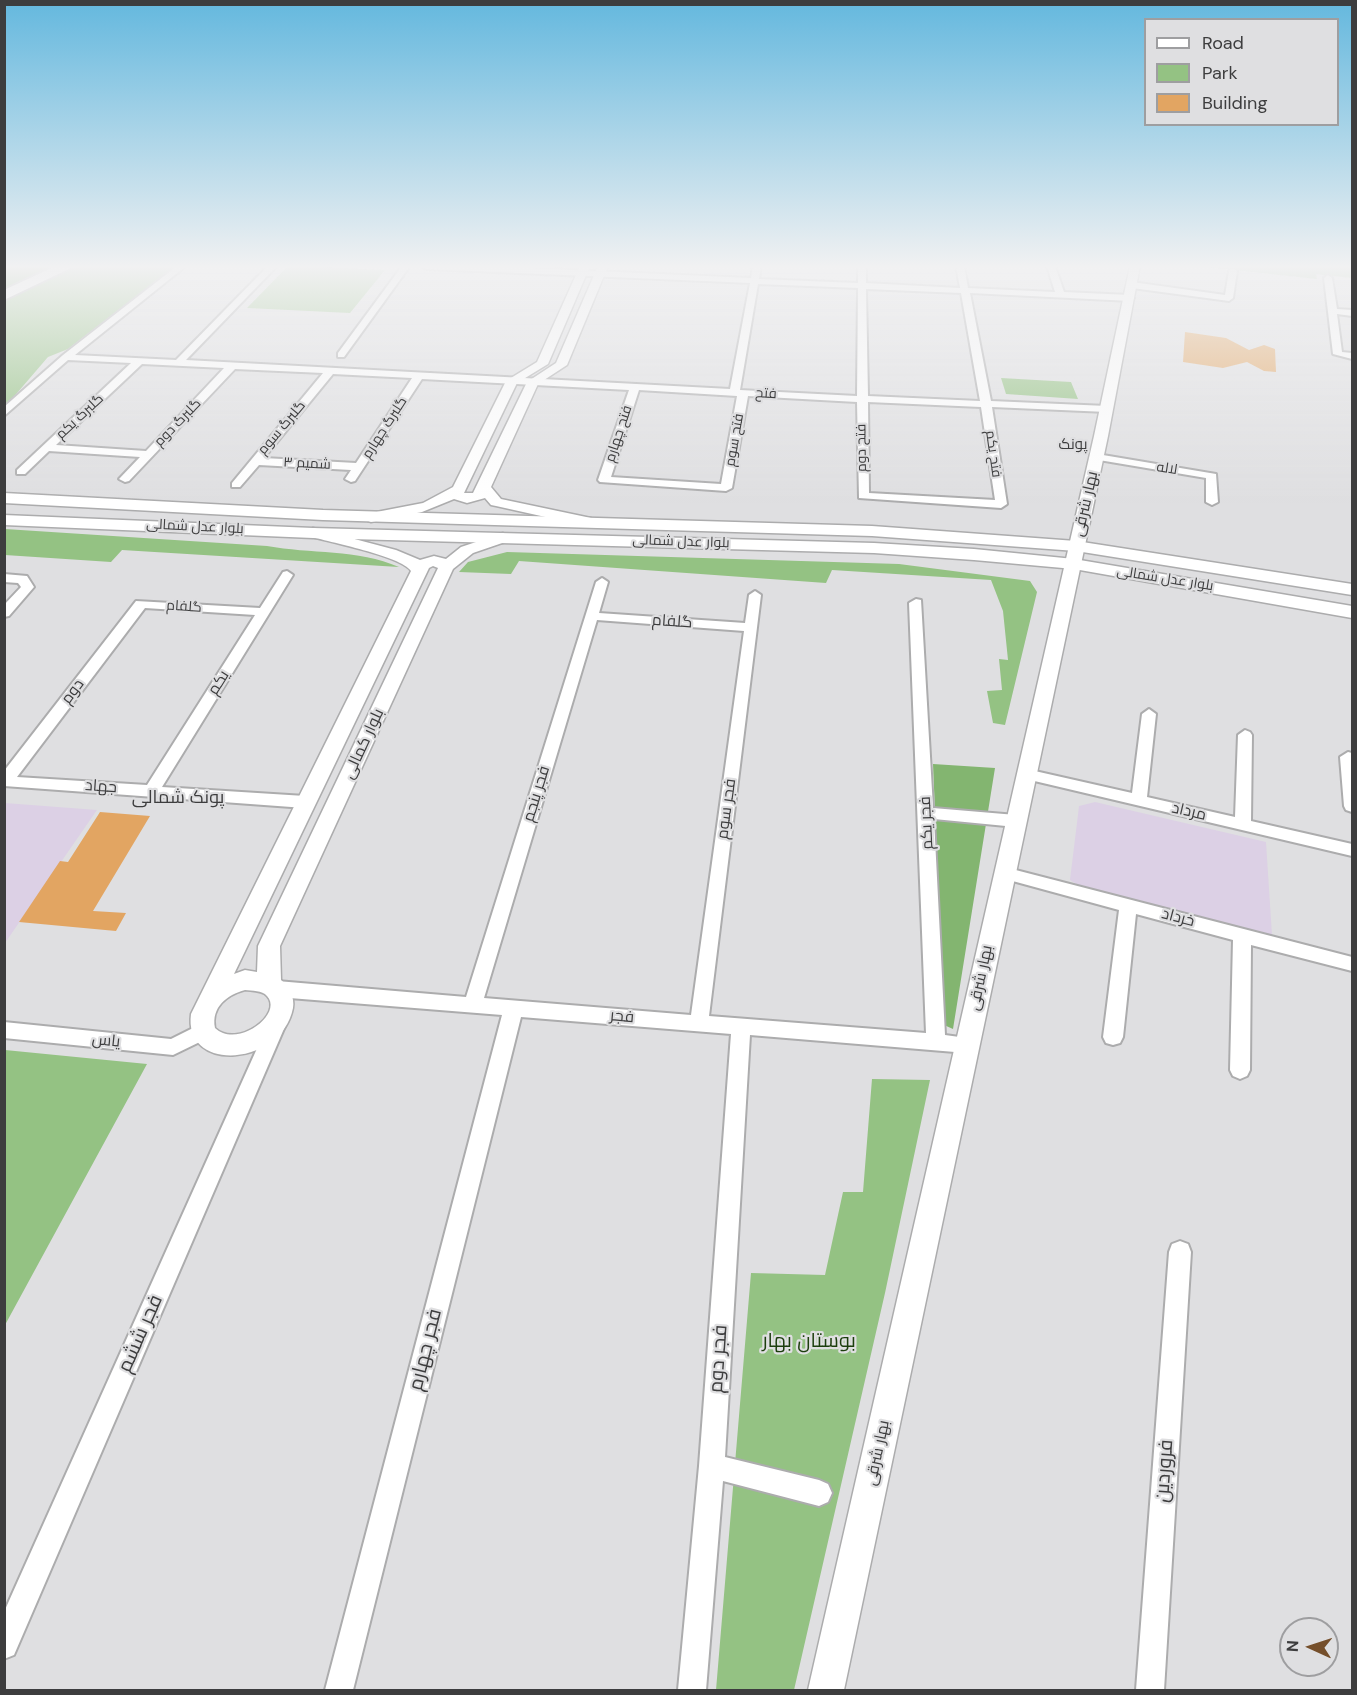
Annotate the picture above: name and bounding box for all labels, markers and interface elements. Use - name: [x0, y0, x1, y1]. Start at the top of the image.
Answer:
- legend: [1144, 18, 1339, 126]
- text: Road: [1202, 31, 1244, 55]
- text: Park: [1202, 61, 1238, 85]
- text: Building: [1202, 91, 1267, 115]
- street label: فتح: [755, 385, 777, 403]
- street label: گلبرگ یکم: [53, 391, 107, 443]
- street label: گلبرگ چهارم: [359, 394, 411, 462]
- street label: گلبرگ دوم: [151, 396, 205, 450]
- street label: گلبرگ سوم: [255, 398, 309, 458]
- street label: فتح چهارم: [602, 403, 636, 465]
- street label: فتح سوم: [722, 412, 748, 468]
- street label: فتح دوم: [853, 424, 871, 472]
- street label: فتح یکم: [981, 429, 1005, 479]
- district label: پونک: [1059, 436, 1087, 454]
- street label: شمیم ۳: [283, 454, 331, 474]
- street label: لاله: [1155, 459, 1179, 479]
- street label: بهار شرقی: [1069, 469, 1103, 539]
- street label: بلوار عدل شمالی: [146, 516, 244, 538]
- street label: بلوار عدل شمالی: [632, 532, 730, 552]
- street label: بلوار عدل شمالی: [1116, 563, 1214, 595]
- street label: گلفام: [166, 597, 202, 617]
- street label: گلفام: [651, 611, 693, 633]
- street label: یکم: [204, 667, 234, 699]
- street label: دوم: [57, 676, 89, 708]
- street label: بلوار کمالی: [339, 706, 389, 782]
- street label: فجر پنجم: [519, 764, 555, 824]
- street label: جهاد: [84, 776, 118, 798]
- street label: فجر سوم: [713, 778, 741, 840]
- district label: پونک شمالی: [132, 787, 224, 809]
- street label: فجر یکم: [916, 796, 938, 850]
- street label: مرداد: [1170, 799, 1208, 825]
- street label: خرداد: [1159, 904, 1197, 932]
- street label: بهار شرقی: [965, 944, 997, 1012]
- street label: فجر: [609, 1006, 635, 1028]
- street label: یاس: [91, 1030, 121, 1052]
- street label: فجر ششم: [113, 1291, 169, 1377]
- street label: فجر چهارم: [404, 1307, 448, 1393]
- street label: فجر دوم: [705, 1324, 733, 1394]
- park label: بوستان بهار: [762, 1330, 856, 1354]
- street label: بهار شرقی: [862, 1419, 894, 1487]
- street label: فروردین: [1151, 1439, 1179, 1503]
- north arrow: [1279, 1617, 1339, 1677]
- text: N: [1282, 1640, 1303, 1653]

